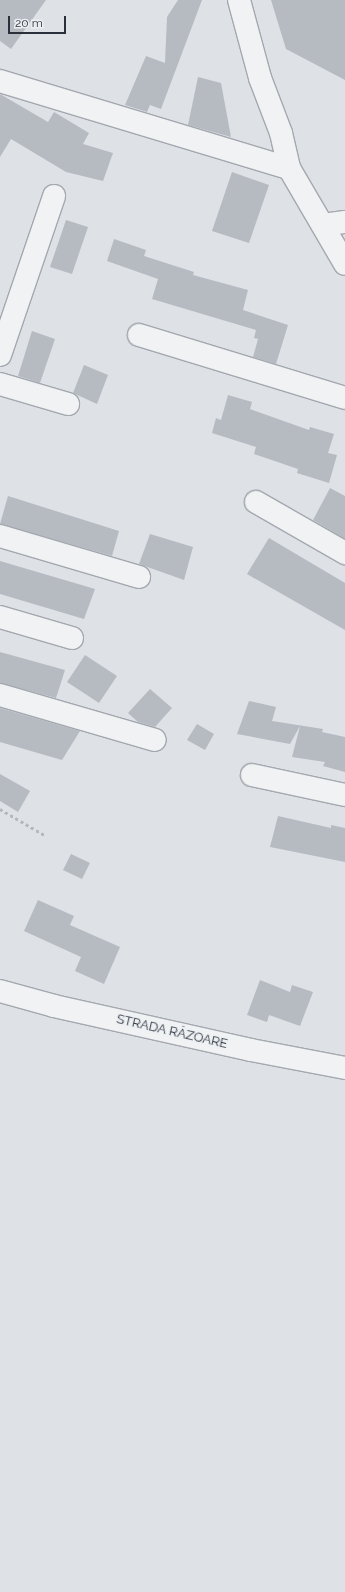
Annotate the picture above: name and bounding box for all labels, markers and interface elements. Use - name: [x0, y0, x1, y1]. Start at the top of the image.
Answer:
- scale bar: [10, 8, 68, 34]
- text: 20 m: [15, 16, 43, 30]
- street label: STRADA RĂZOARE: [115, 1012, 229, 1052]

